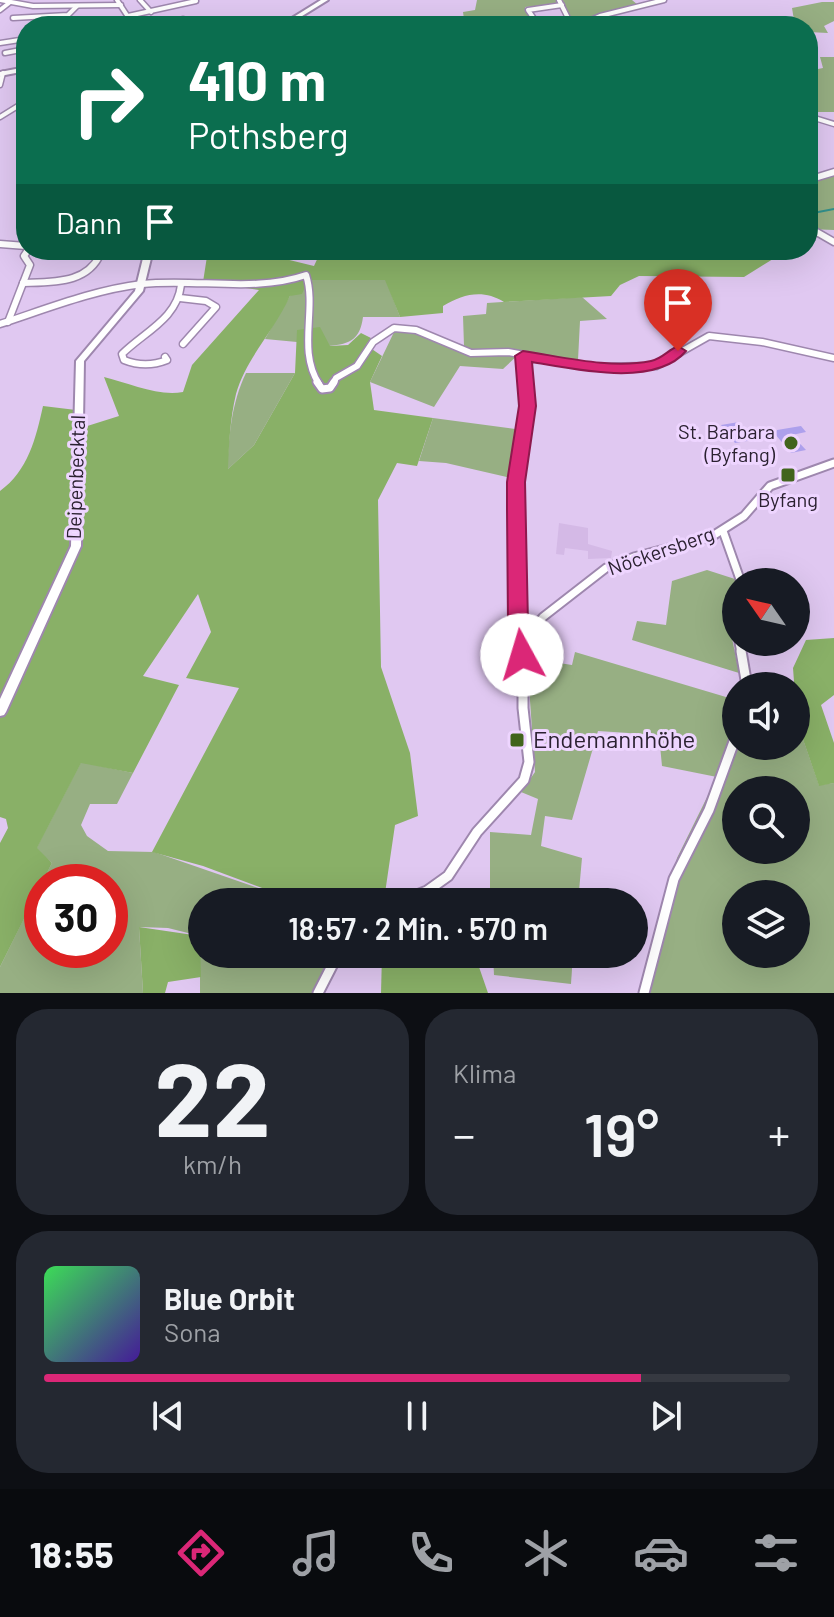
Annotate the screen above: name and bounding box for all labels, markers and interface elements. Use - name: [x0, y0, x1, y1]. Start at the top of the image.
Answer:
- text: 410 m: [188, 45, 326, 112]
- icon: right: [56, 48, 160, 152]
- text: Pothsberg: [188, 113, 348, 156]
- icon: arrive: [138, 200, 182, 244]
- text: Dann: [56, 204, 122, 240]
- pin: [644, 269, 712, 351]
- icon: arrive: [656, 281, 700, 325]
- street label: Deipenbecktal: [61, 414, 89, 540]
- place label: St. Barbara (Byfang): [678, 419, 776, 466]
- marker: St. Barbara (Byfang): [782, 434, 800, 452]
- marker: Byfang: [779, 466, 797, 484]
- place label: Byfang: [758, 487, 818, 511]
- street label: Nöckersberg: [604, 521, 717, 579]
- north arrow: [722, 568, 810, 656]
- map controls: [722, 568, 810, 968]
- position arrow: [480, 613, 564, 697]
- button: sound: [722, 672, 810, 760]
- place label: Endemannhöhe: [533, 724, 695, 753]
- marker: Endemannhöhe: [508, 731, 526, 749]
- button: search: [722, 776, 810, 864]
- speed limit sign: 30: [24, 864, 128, 968]
- button: layers: [722, 880, 810, 968]
- text: 18:57 · 2 Min. · 570 m: [288, 910, 548, 946]
- text: 22: [154, 1033, 271, 1158]
- text: Klima: [453, 1057, 516, 1088]
- text: 19°: [584, 1097, 659, 1169]
- text: −: [453, 1107, 475, 1160]
- text: +: [768, 1107, 790, 1160]
- text: km/h: [183, 1148, 242, 1179]
- text: Blue Orbit: [164, 1280, 295, 1316]
- text: Sona: [164, 1316, 221, 1347]
- icon: previous: [146, 1394, 190, 1438]
- icon: pause: [395, 1394, 439, 1438]
- icon: next: [644, 1394, 688, 1438]
- icon: directions: [173, 1525, 229, 1581]
- icon: music: [288, 1525, 344, 1581]
- icon: phone: [403, 1525, 459, 1581]
- icon: climate: [518, 1525, 574, 1581]
- icon: car: [633, 1525, 689, 1581]
- icon: filters: [748, 1525, 804, 1581]
- text: 18:55: [30, 1532, 114, 1575]

